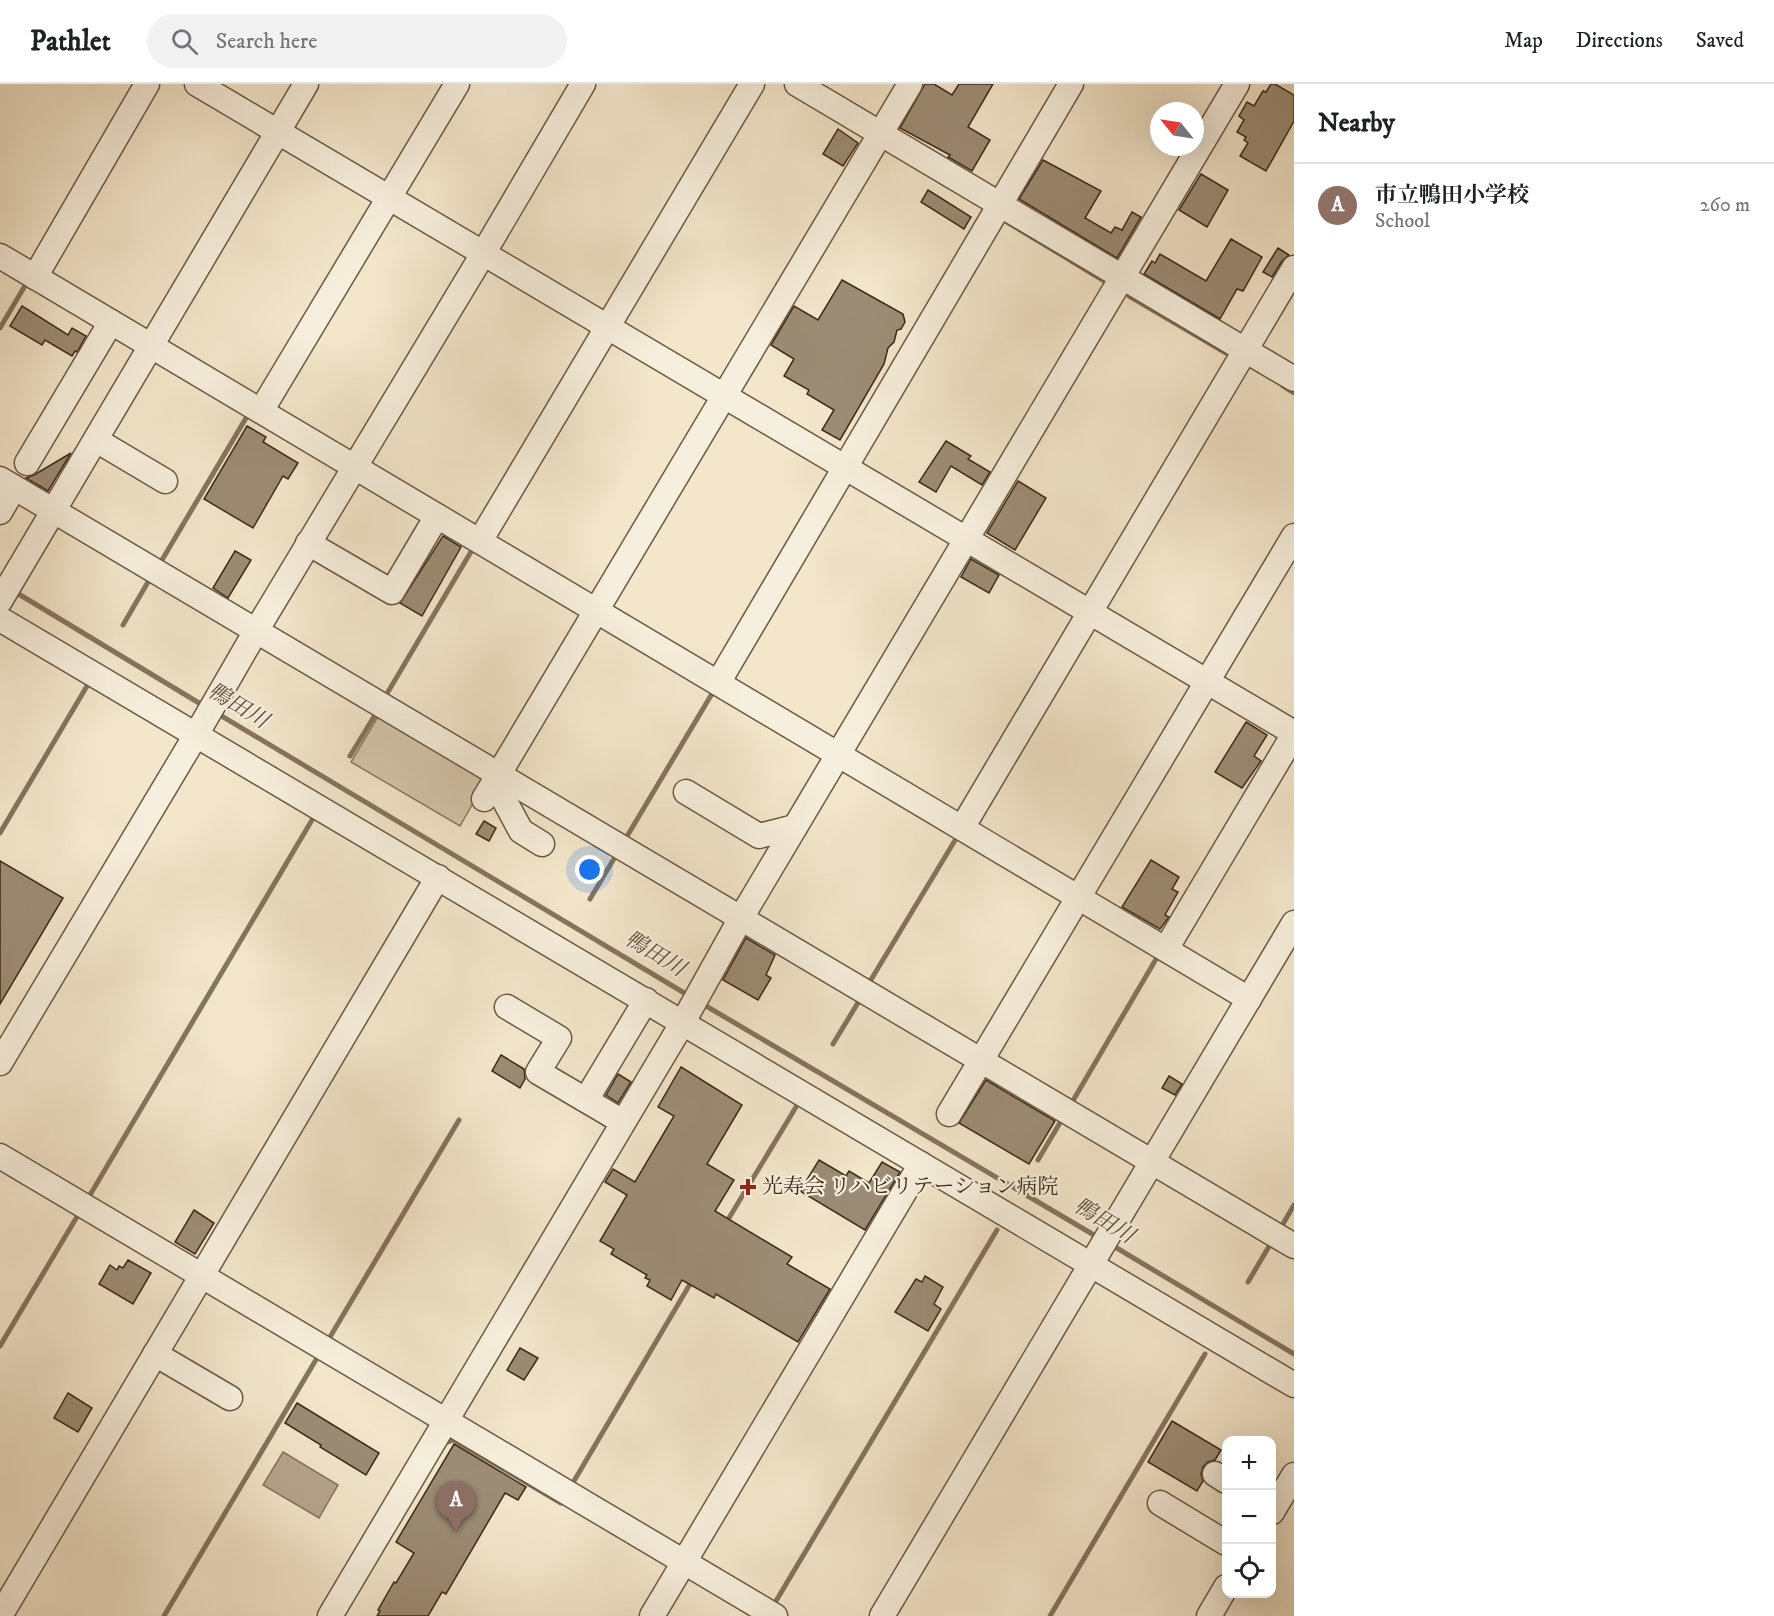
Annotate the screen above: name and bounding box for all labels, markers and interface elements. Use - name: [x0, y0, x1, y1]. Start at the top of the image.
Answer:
- search box: [147, 14, 567, 68]
- text: Pathlet: [30, 24, 111, 59]
- icon: search: [168, 25, 201, 58]
- text: Search here: [216, 28, 317, 55]
- text: Map: [1504, 28, 1543, 54]
- text: Directions: [1576, 28, 1663, 54]
- text: Saved: [1696, 28, 1744, 54]
- north arrow: [1150, 102, 1204, 156]
- text: Nearby: [1318, 107, 1395, 140]
- text: 市立鴨田小学校: [1375, 182, 1529, 209]
- text: A: [1331, 193, 1344, 218]
- text: 260 m: [1700, 193, 1750, 218]
- text: School: [1375, 209, 1430, 234]
- water label: 鴨田川: [203, 677, 275, 736]
- your location: [575, 855, 604, 884]
- water label: 鴨田川: [620, 925, 692, 984]
- place label: 光寿会 リハビリテーション病院: [762, 1174, 1059, 1200]
- marker: 光寿会 リハビリテーション病院: [739, 1178, 757, 1196]
- water label: 鴨田川: [1069, 1192, 1141, 1251]
- map controls: [1222, 1436, 1276, 1598]
- button: +: [1222, 1436, 1276, 1490]
- pin: A: [436, 1482, 476, 1531]
- button: −: [1222, 1490, 1276, 1544]
- button: locate: [1222, 1544, 1276, 1598]

